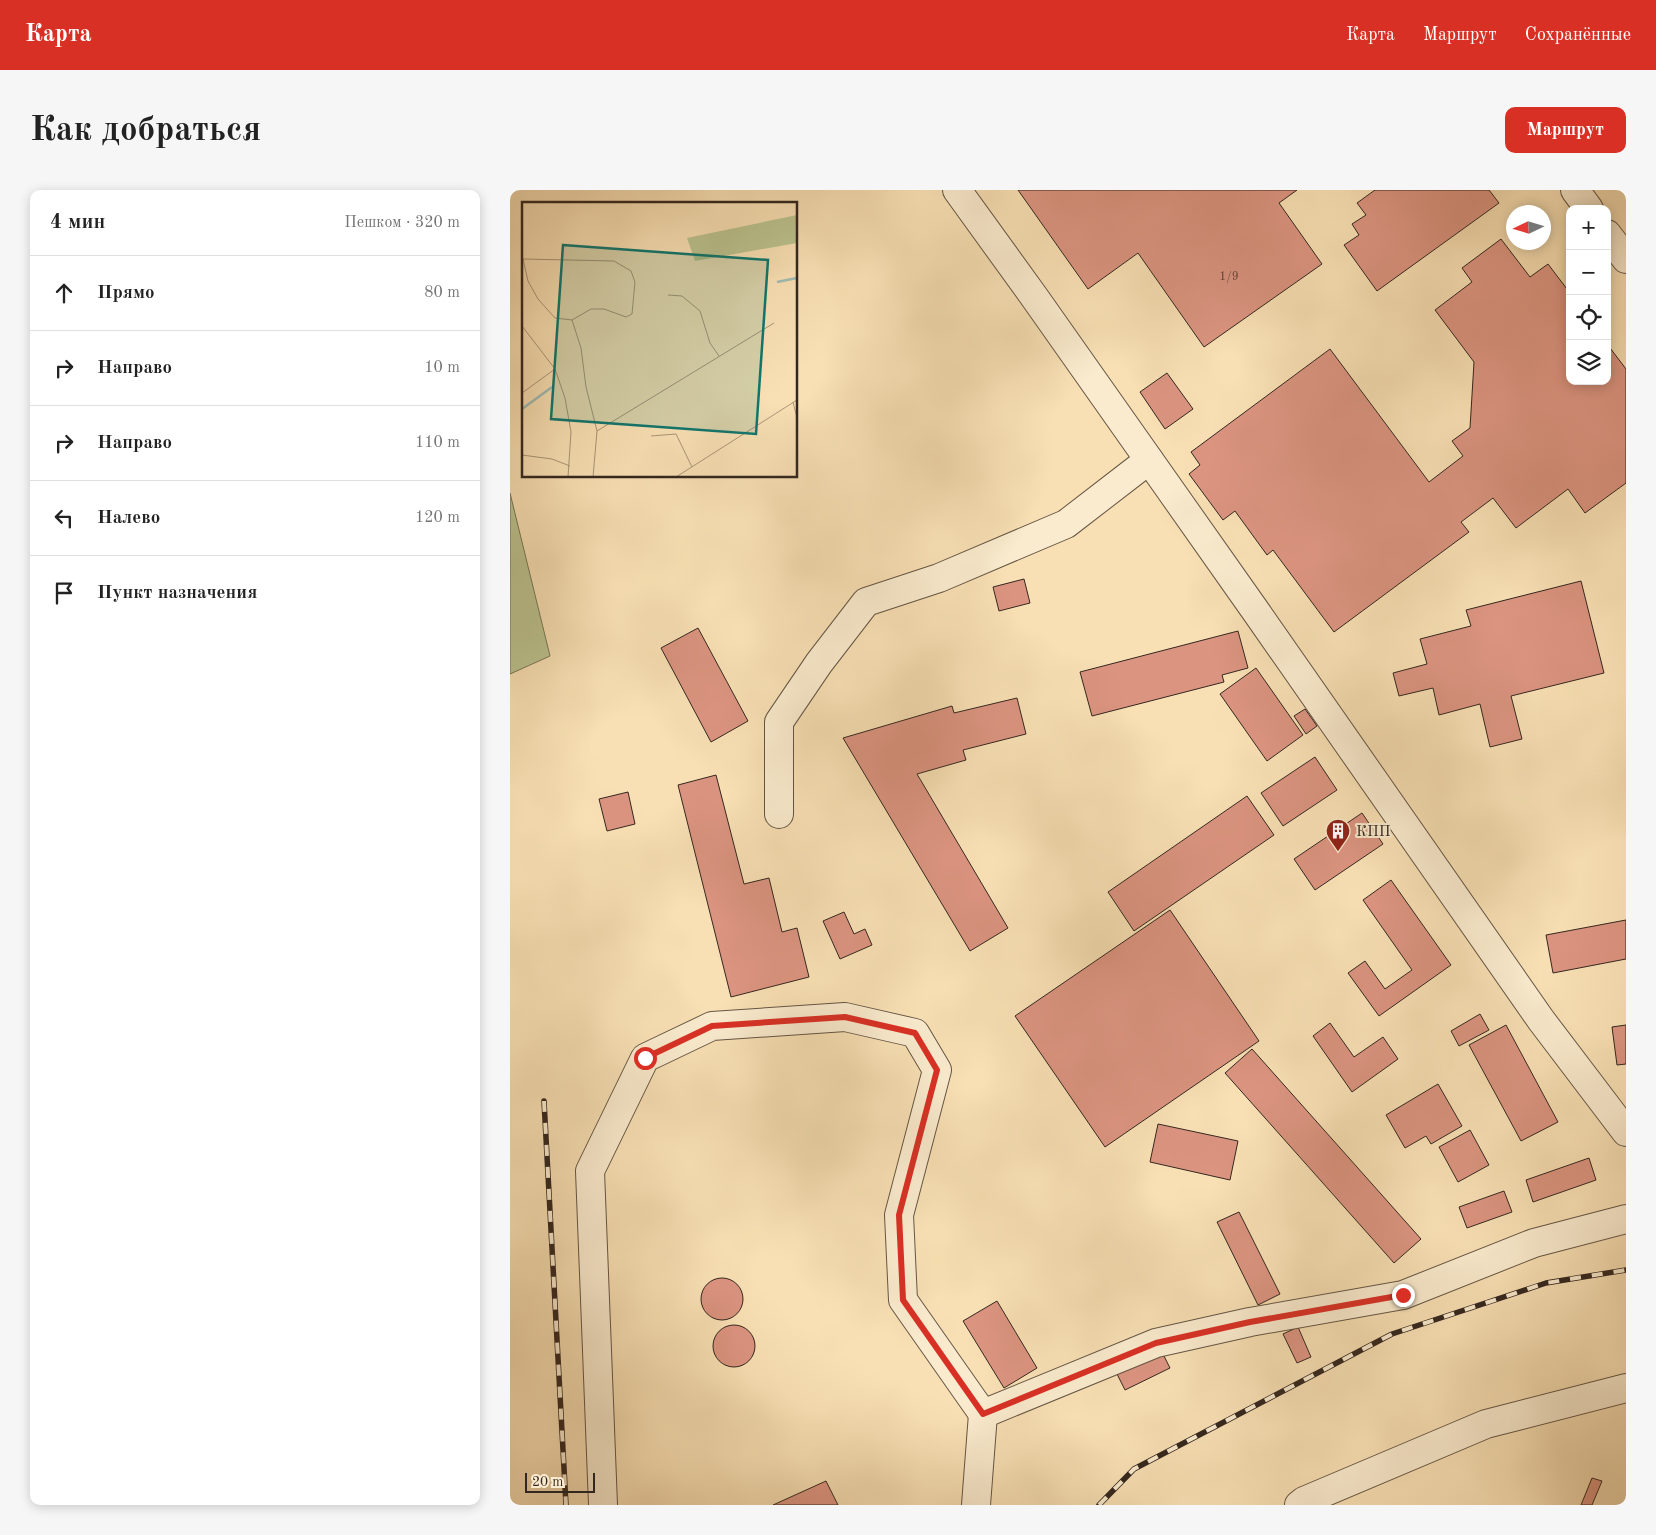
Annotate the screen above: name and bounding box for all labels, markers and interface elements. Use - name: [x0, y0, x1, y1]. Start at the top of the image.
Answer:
- text: Карта: [25, 23, 92, 47]
- text: Карта: [1346, 26, 1395, 44]
- text: Маршрут: [1423, 26, 1497, 44]
- text: Сохранённые: [1525, 26, 1631, 44]
- button: Маршрут: [1505, 107, 1626, 153]
- text: Как добраться: [30, 113, 261, 148]
- inset map: [522, 202, 798, 478]
- north arrow: [1506, 205, 1551, 250]
- map controls: [1566, 205, 1611, 385]
- button: +: [1566, 205, 1611, 250]
- text: 4 мин: [50, 212, 105, 233]
- text: Пешком · 320 m: [344, 215, 460, 231]
- button: −: [1566, 250, 1611, 295]
- house number: 1/9: [1219, 271, 1239, 283]
- icon: ahead: [50, 279, 78, 307]
- text: Прямо: [97, 284, 155, 303]
- text: 80 m: [424, 285, 460, 301]
- button: locate: [1566, 295, 1611, 340]
- button: layers: [1566, 340, 1611, 385]
- icon: right: [50, 354, 78, 382]
- text: Направо: [97, 359, 172, 378]
- text: 10 m: [424, 360, 460, 376]
- icon: right: [50, 429, 78, 457]
- text: Направо: [97, 434, 172, 453]
- text: 110 m: [415, 435, 460, 451]
- icon: left: [50, 504, 78, 532]
- text: Налево: [97, 509, 160, 528]
- text: 120 m: [415, 510, 460, 526]
- icon: arrive: [50, 579, 78, 607]
- text: Пункт назначения: [97, 584, 257, 603]
- building icon: КПП: [1325, 818, 1351, 852]
- place label: КПП: [1356, 825, 1391, 840]
- route start: [634, 1047, 657, 1070]
- route end: [1392, 1284, 1415, 1307]
- scale bar: [525, 1470, 595, 1493]
- text: 20 m: [532, 1475, 563, 1489]

